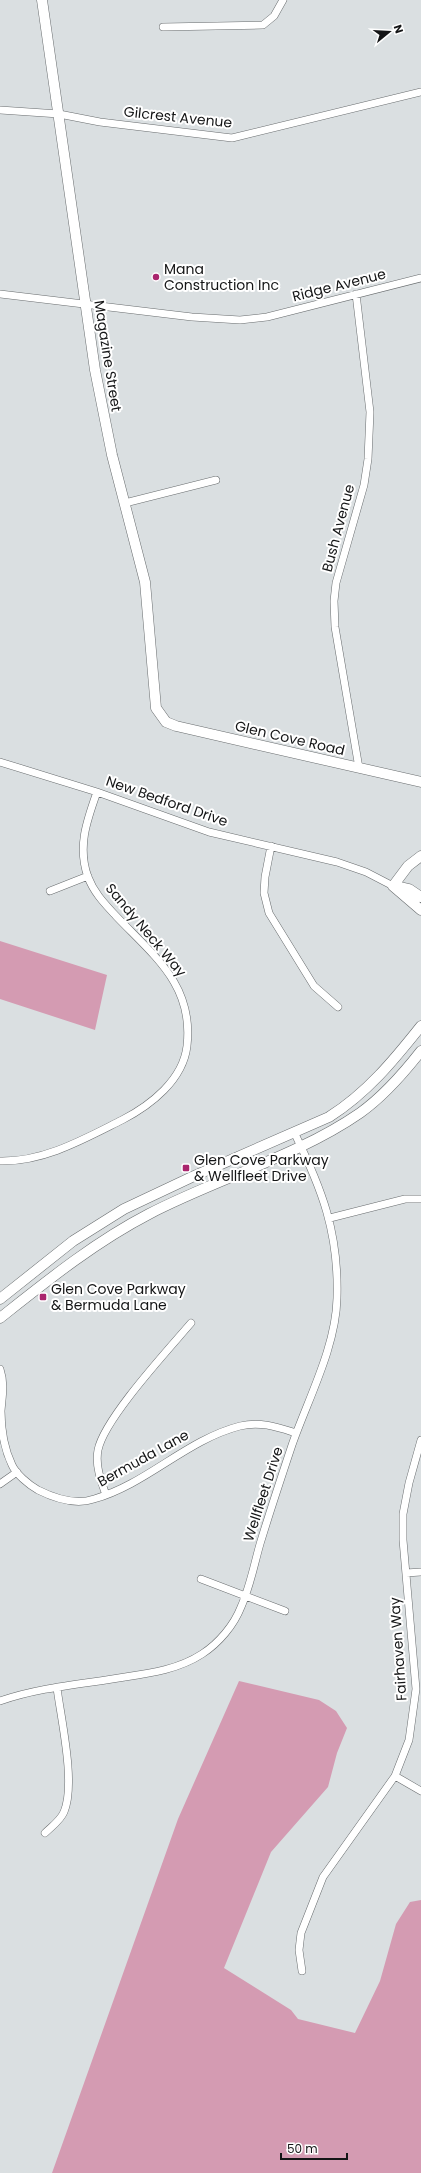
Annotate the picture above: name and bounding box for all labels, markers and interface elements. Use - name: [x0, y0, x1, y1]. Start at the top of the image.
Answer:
- north arrow: [369, 12, 409, 52]
- text: N: [390, 22, 407, 35]
- street label: Gilcrest Avenue: [123, 101, 234, 133]
- place label: Mana Construction Inc: [164, 259, 279, 295]
- street label: Ridge Avenue: [290, 264, 388, 306]
- marker: Mana Construction Inc: [151, 272, 161, 282]
- street label: Magazine Street: [89, 299, 127, 413]
- street label: Bush Avenue: [317, 482, 359, 574]
- street label: Glen Cove Road: [233, 716, 347, 760]
- street label: New Bedford Drive: [103, 771, 231, 831]
- street label: Sandy Neck Way: [101, 879, 191, 981]
- place label: Glen Cove Parkway & Wellfleet Drive: [194, 1150, 329, 1186]
- marker: Glen Cove Parkway & Wellfleet Drive: [181, 1163, 191, 1173]
- place label: Glen Cove Parkway & Bermuda Lane: [51, 1279, 186, 1315]
- marker: Glen Cove Parkway & Bermuda Lane: [38, 1292, 48, 1302]
- street label: Bermuda Lane: [94, 1424, 193, 1491]
- street label: Wellfleet Drive: [238, 1444, 288, 1544]
- street label: Fairhaven Way: [384, 1596, 412, 1702]
- scale bar: [281, 2135, 347, 2161]
- text: 50 m: [287, 2140, 318, 2157]

